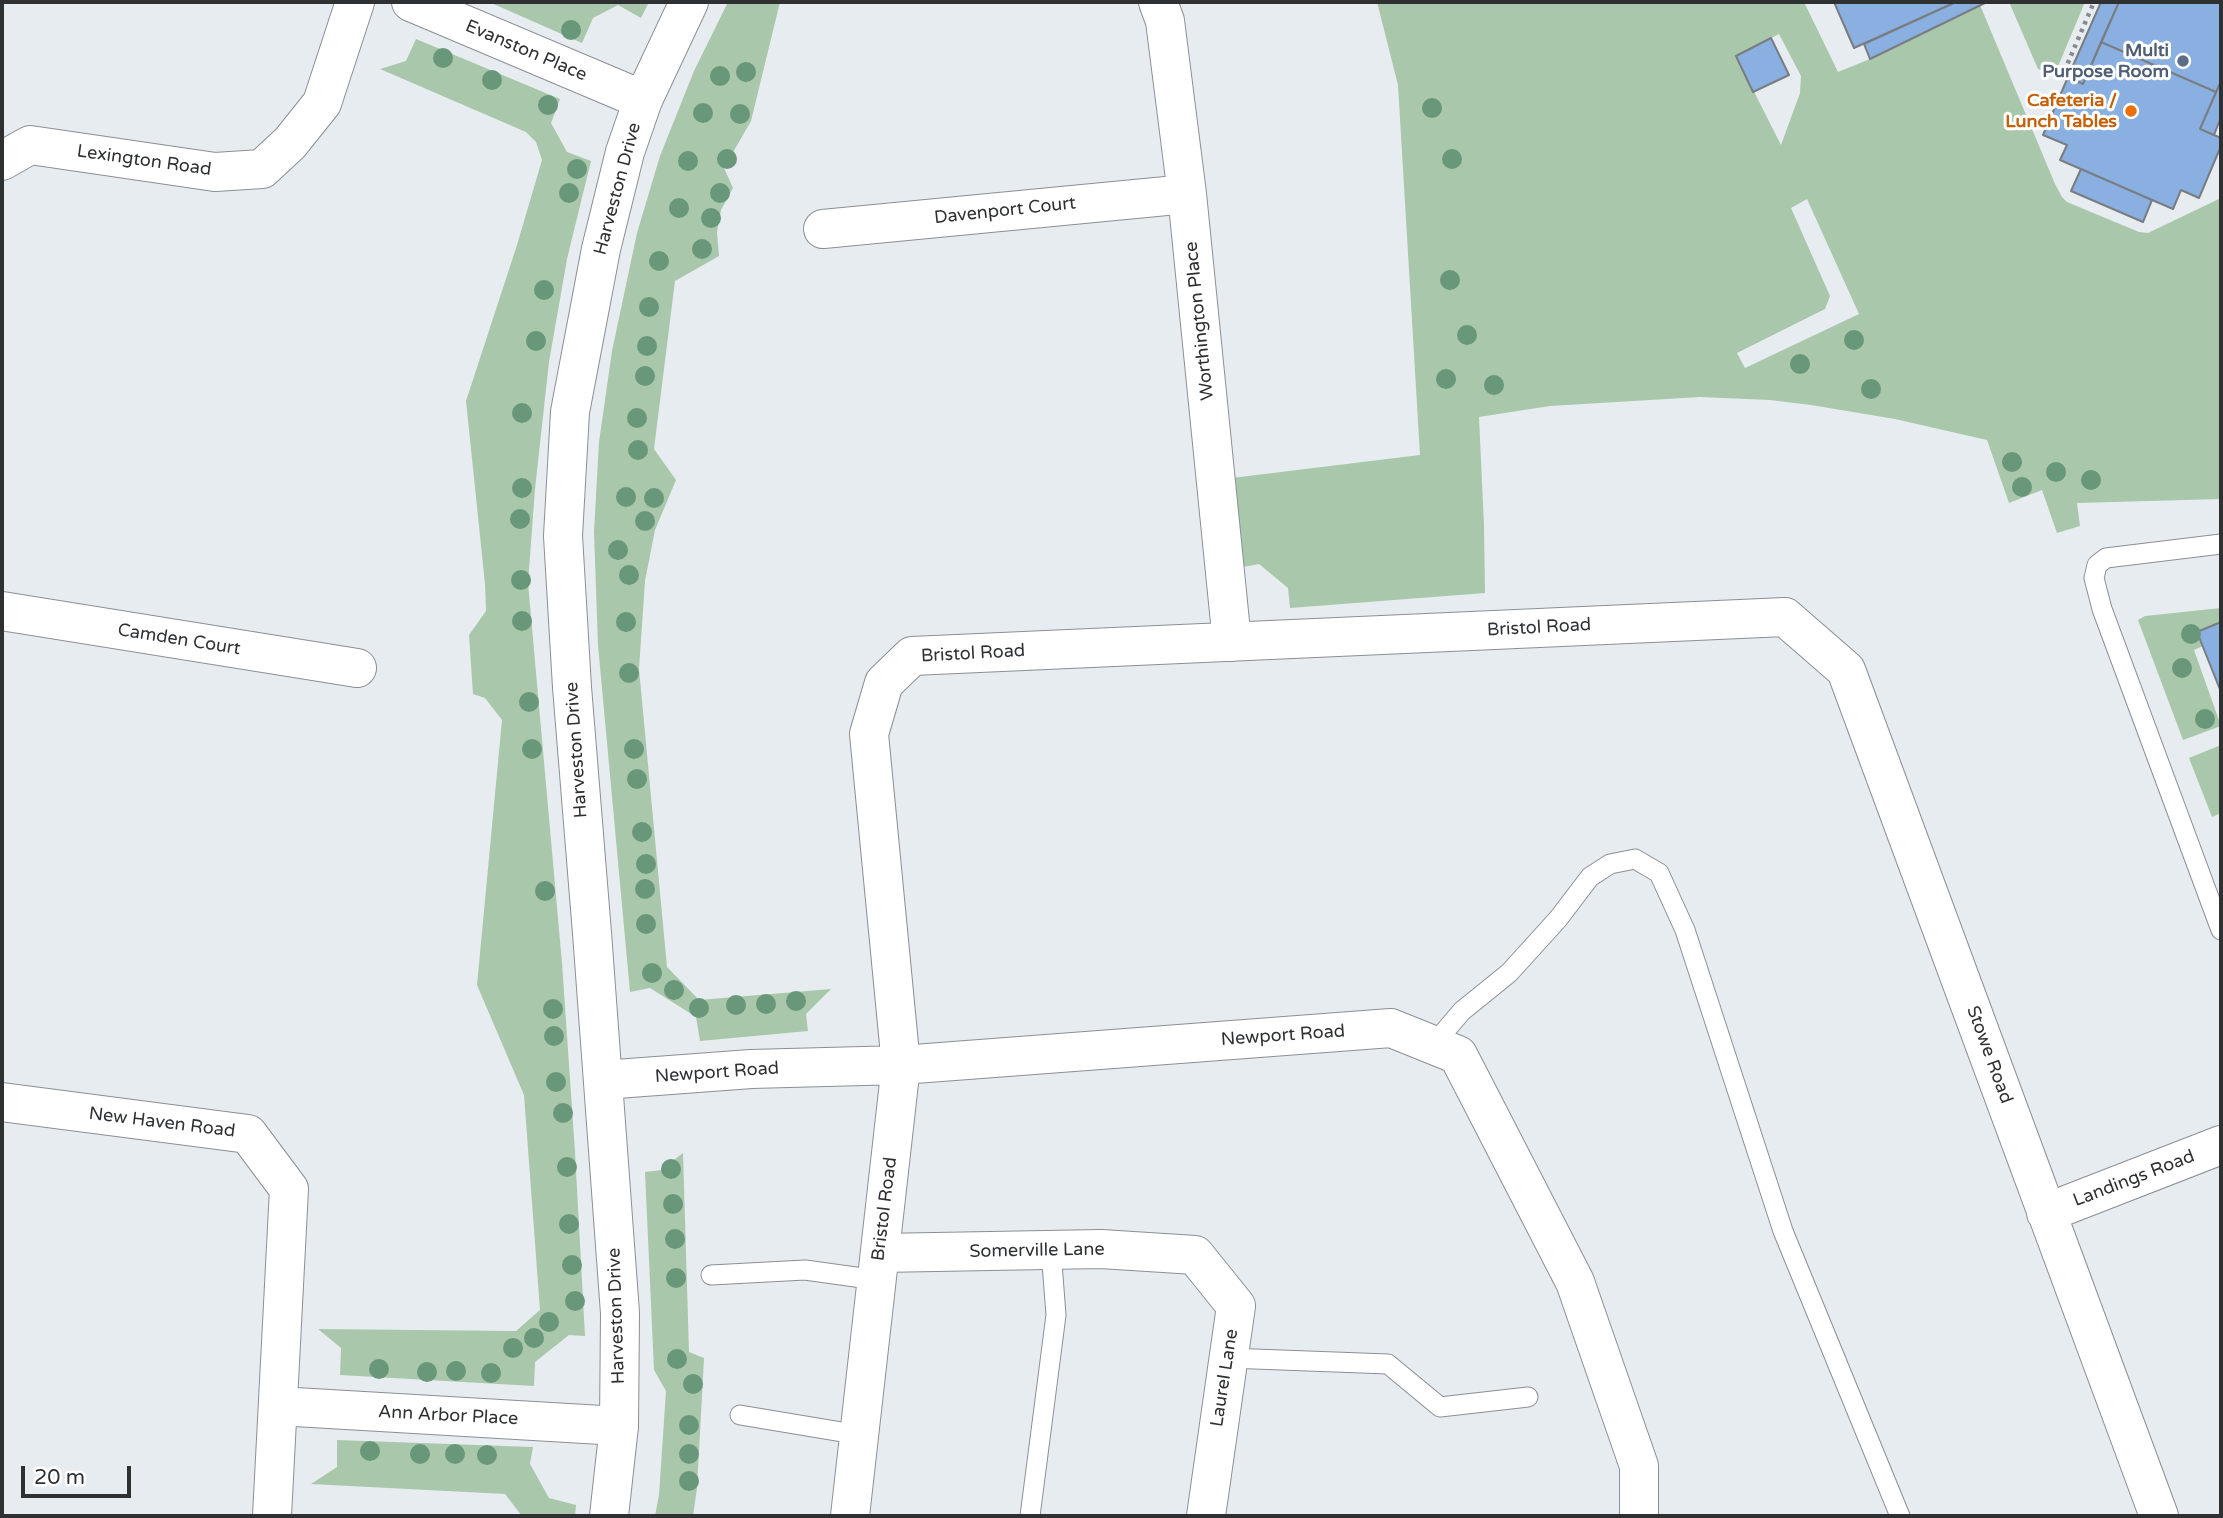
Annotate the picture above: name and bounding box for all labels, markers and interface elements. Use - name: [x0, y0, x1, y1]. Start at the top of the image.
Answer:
- street label: Evanston Place: [462, 16, 590, 86]
- place label: Multi Purpose Room: [2042, 40, 2169, 82]
- marker: Multi Purpose Room: [2175, 53, 2191, 69]
- place label: Cafeteria / Lunch Tables: [2005, 90, 2117, 132]
- marker: Cafeteria / Lunch Tables: [2123, 103, 2139, 119]
- street label: Harveston Drive: [590, 120, 646, 258]
- street label: Lexington Road: [75, 141, 213, 181]
- street label: Davenport Court: [933, 193, 1077, 229]
- street label: Worthington Place: [1181, 241, 1219, 401]
- street label: Bristol Road: [1486, 614, 1592, 642]
- street label: Camden Court: [116, 620, 242, 660]
- street label: Bristol Road: [920, 640, 1026, 668]
- street label: Harveston Drive: [561, 681, 593, 819]
- street label: Stowe Road: [1961, 1003, 2017, 1107]
- street label: Newport Road: [1220, 1021, 1346, 1051]
- street label: Newport Road: [654, 1058, 780, 1088]
- street label: New Haven Road: [88, 1103, 236, 1143]
- street label: Landings Road: [2070, 1146, 2198, 1212]
- street label: Bristol Road: [868, 1156, 902, 1262]
- street label: Somerville Lane: [969, 1239, 1105, 1263]
- street label: Harveston Drive: [604, 1247, 630, 1385]
- street label: Laurel Lane: [1207, 1327, 1243, 1429]
- street label: Ann Arbor Place: [377, 1402, 519, 1430]
- scale bar: [24, 1452, 135, 1496]
- text: 20 m: [34, 1465, 85, 1490]

